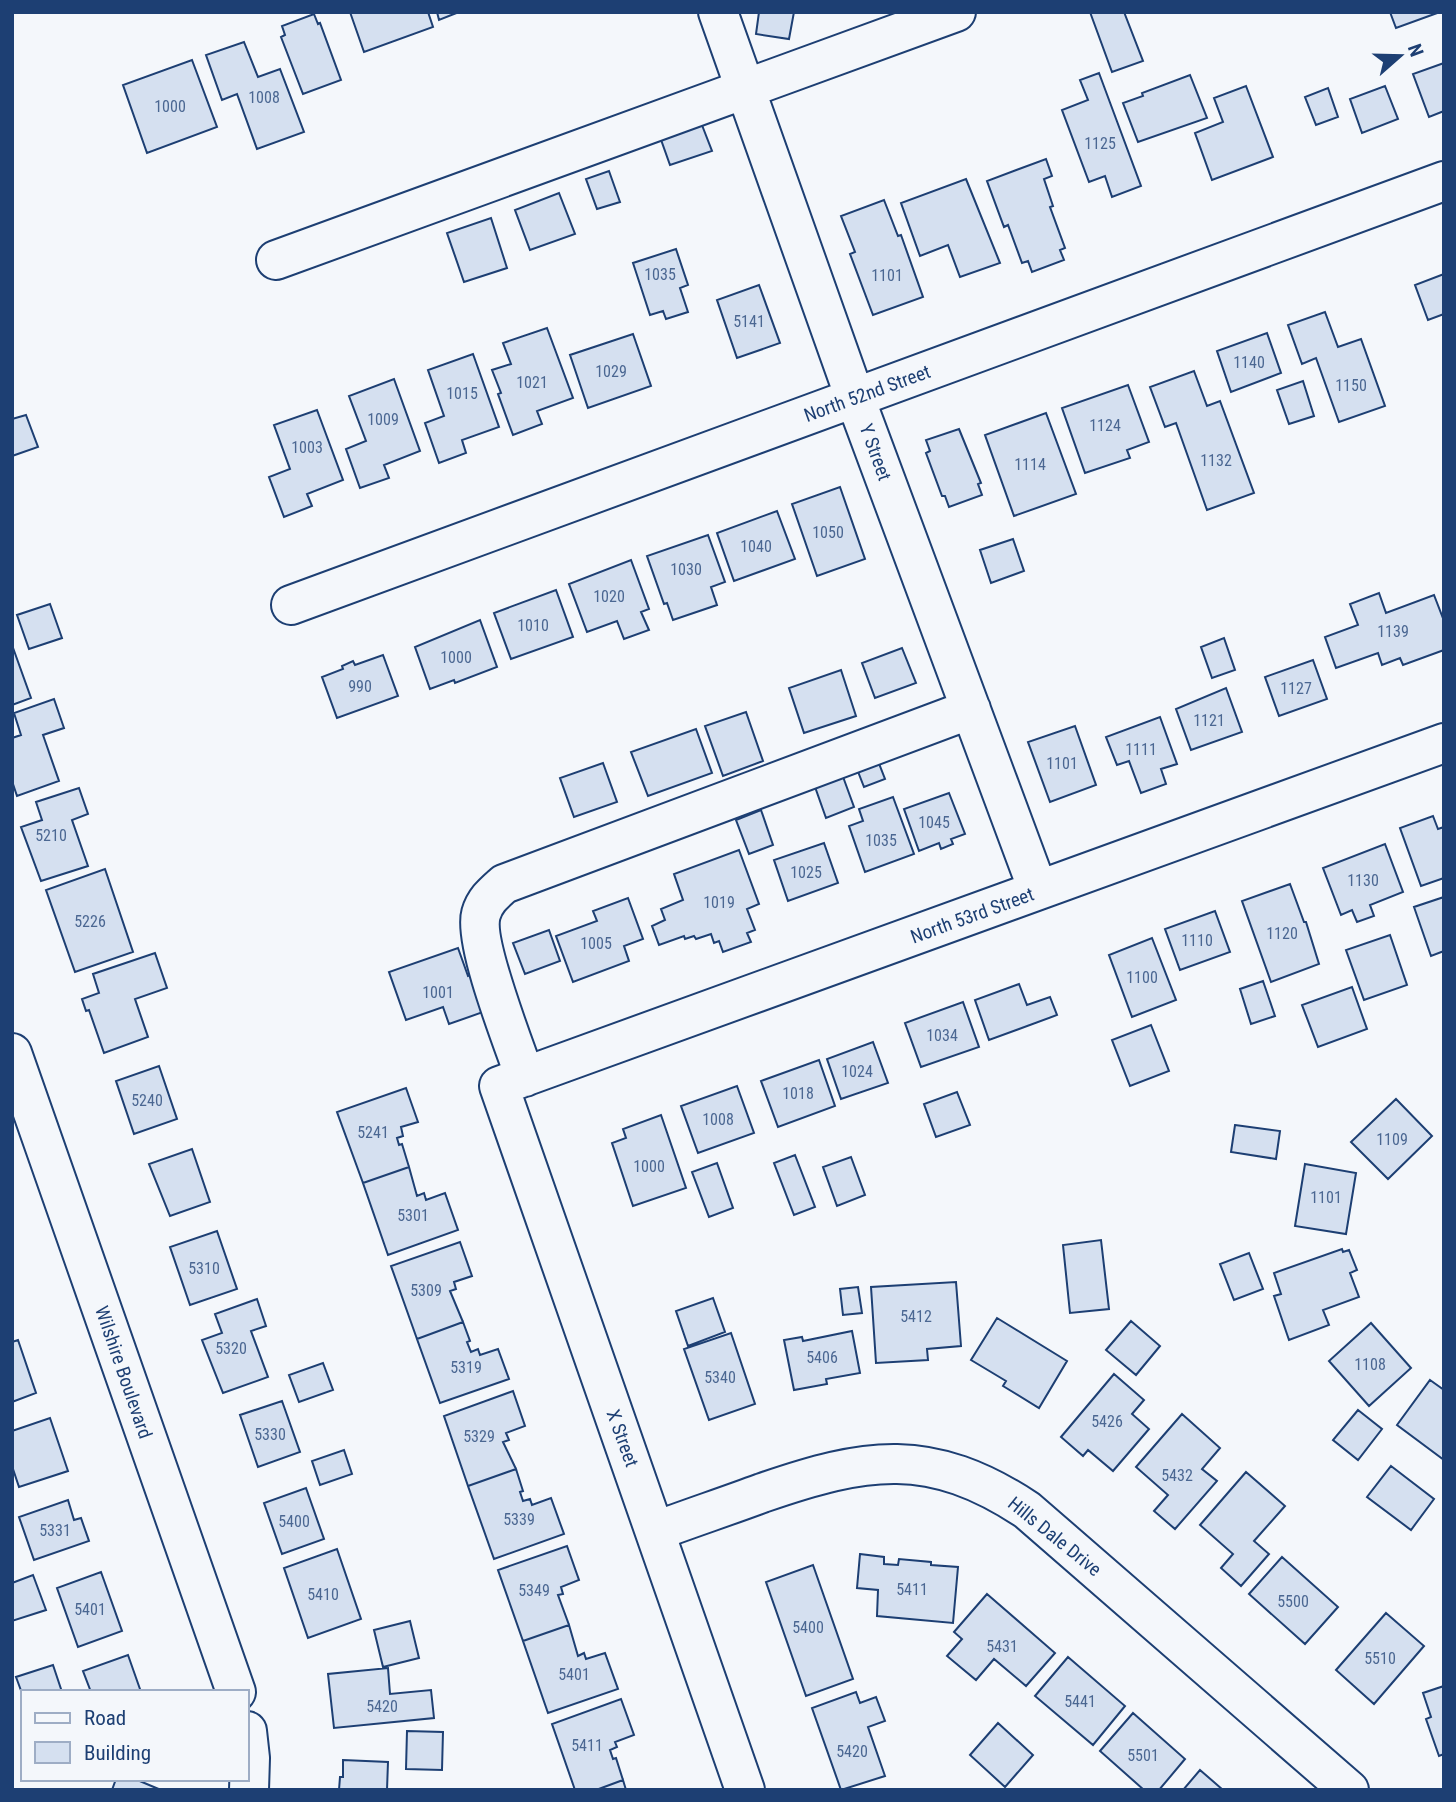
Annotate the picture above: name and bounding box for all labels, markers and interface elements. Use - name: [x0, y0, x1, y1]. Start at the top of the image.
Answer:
- north arrow: [1365, 21, 1435, 91]
- text: N: [1403, 41, 1428, 60]
- house number: 1008: [248, 88, 280, 107]
- house number: 1000: [154, 97, 186, 116]
- house number: 1125: [1084, 134, 1116, 153]
- house number: 1035: [644, 265, 676, 284]
- house number: 1101: [871, 266, 903, 285]
- house number: 5141: [733, 312, 765, 331]
- house number: 1140: [1233, 353, 1265, 372]
- street label: North 52nd Street: [801, 360, 934, 427]
- house number: 1029: [595, 362, 627, 381]
- house number: 1021: [516, 373, 548, 392]
- house number: 1150: [1335, 376, 1367, 395]
- house number: 1015: [446, 384, 478, 403]
- house number: 1009: [367, 410, 399, 429]
- house number: 1124: [1089, 416, 1121, 435]
- street label: Y Street: [855, 421, 896, 484]
- house number: 1003: [291, 438, 323, 457]
- house number: 1132: [1200, 451, 1232, 470]
- house number: 1114: [1014, 455, 1046, 474]
- house number: 1050: [812, 523, 844, 542]
- house number: 1040: [740, 537, 772, 556]
- house number: 1030: [670, 560, 702, 579]
- house number: 1020: [593, 587, 625, 606]
- house number: 1010: [517, 616, 549, 635]
- house number: 1139: [1377, 622, 1409, 641]
- house number: 1000: [440, 648, 472, 667]
- house number: 990: [348, 677, 372, 696]
- house number: 1127: [1280, 679, 1312, 698]
- house number: 1121: [1193, 711, 1225, 730]
- house number: 1111: [1125, 740, 1157, 759]
- house number: 1101: [1046, 754, 1078, 773]
- house number: 1045: [918, 813, 950, 832]
- house number: 5210: [35, 826, 67, 845]
- house number: 1035: [865, 831, 897, 850]
- house number: 1025: [790, 863, 822, 882]
- house number: 1130: [1347, 871, 1379, 890]
- street label: North 53rd Street: [907, 883, 1037, 948]
- house number: 1019: [703, 893, 735, 912]
- house number: 5226: [74, 912, 106, 931]
- house number: 1120: [1266, 924, 1298, 943]
- house number: 1110: [1181, 931, 1213, 950]
- house number: 1005: [580, 934, 612, 953]
- house number: 1100: [1126, 968, 1158, 987]
- house number: 1001: [422, 983, 454, 1002]
- house number: 1034: [926, 1026, 958, 1045]
- house number: 1024: [841, 1062, 873, 1081]
- house number: 1018: [782, 1084, 814, 1103]
- house number: 5240: [131, 1091, 163, 1110]
- house number: 1008: [702, 1110, 734, 1129]
- house number: 5241: [357, 1123, 389, 1142]
- house number: 1109: [1376, 1130, 1408, 1149]
- house number: 1000: [633, 1157, 665, 1176]
- house number: 1101: [1310, 1188, 1342, 1207]
- house number: 5301: [397, 1206, 429, 1225]
- house number: 5310: [188, 1259, 220, 1278]
- house number: 5309: [410, 1281, 442, 1300]
- street label: Wilshire Boulevard: [90, 1303, 157, 1441]
- house number: 5412: [900, 1307, 932, 1326]
- house number: 5320: [215, 1339, 247, 1358]
- house number: 5406: [806, 1348, 838, 1367]
- house number: 1108: [1354, 1355, 1386, 1374]
- house number: 5319: [450, 1358, 482, 1377]
- house number: 5340: [704, 1368, 736, 1387]
- street label: X Street: [602, 1406, 643, 1470]
- house number: 5426: [1091, 1412, 1123, 1431]
- house number: 5330: [254, 1425, 286, 1444]
- house number: 5329: [463, 1427, 495, 1446]
- house number: 5432: [1161, 1466, 1193, 1485]
- street label: Hills Dale Drive: [1003, 1492, 1106, 1581]
- house number: 5339: [503, 1510, 535, 1529]
- house number: 5400: [278, 1512, 310, 1531]
- house number: 5331: [39, 1521, 71, 1540]
- house number: 5411: [896, 1580, 928, 1599]
- house number: 5349: [518, 1581, 550, 1600]
- house number: 5410: [307, 1585, 339, 1604]
- house number: 5500: [1277, 1592, 1309, 1611]
- house number: 5401: [74, 1600, 106, 1619]
- house number: 5400: [792, 1618, 824, 1637]
- house number: 5431: [986, 1637, 1018, 1656]
- house number: 5510: [1364, 1649, 1396, 1668]
- house number: 5401: [558, 1665, 590, 1684]
- legend: [21, 1690, 248, 1781]
- house number: 5441: [1064, 1692, 1096, 1711]
- house number: 5420: [366, 1697, 398, 1716]
- text: Road: [84, 1706, 126, 1730]
- house number: 5411: [571, 1736, 603, 1755]
- text: Building: [84, 1741, 151, 1765]
- house number: 5420: [836, 1742, 868, 1761]
- house number: 5501: [1127, 1746, 1159, 1765]

